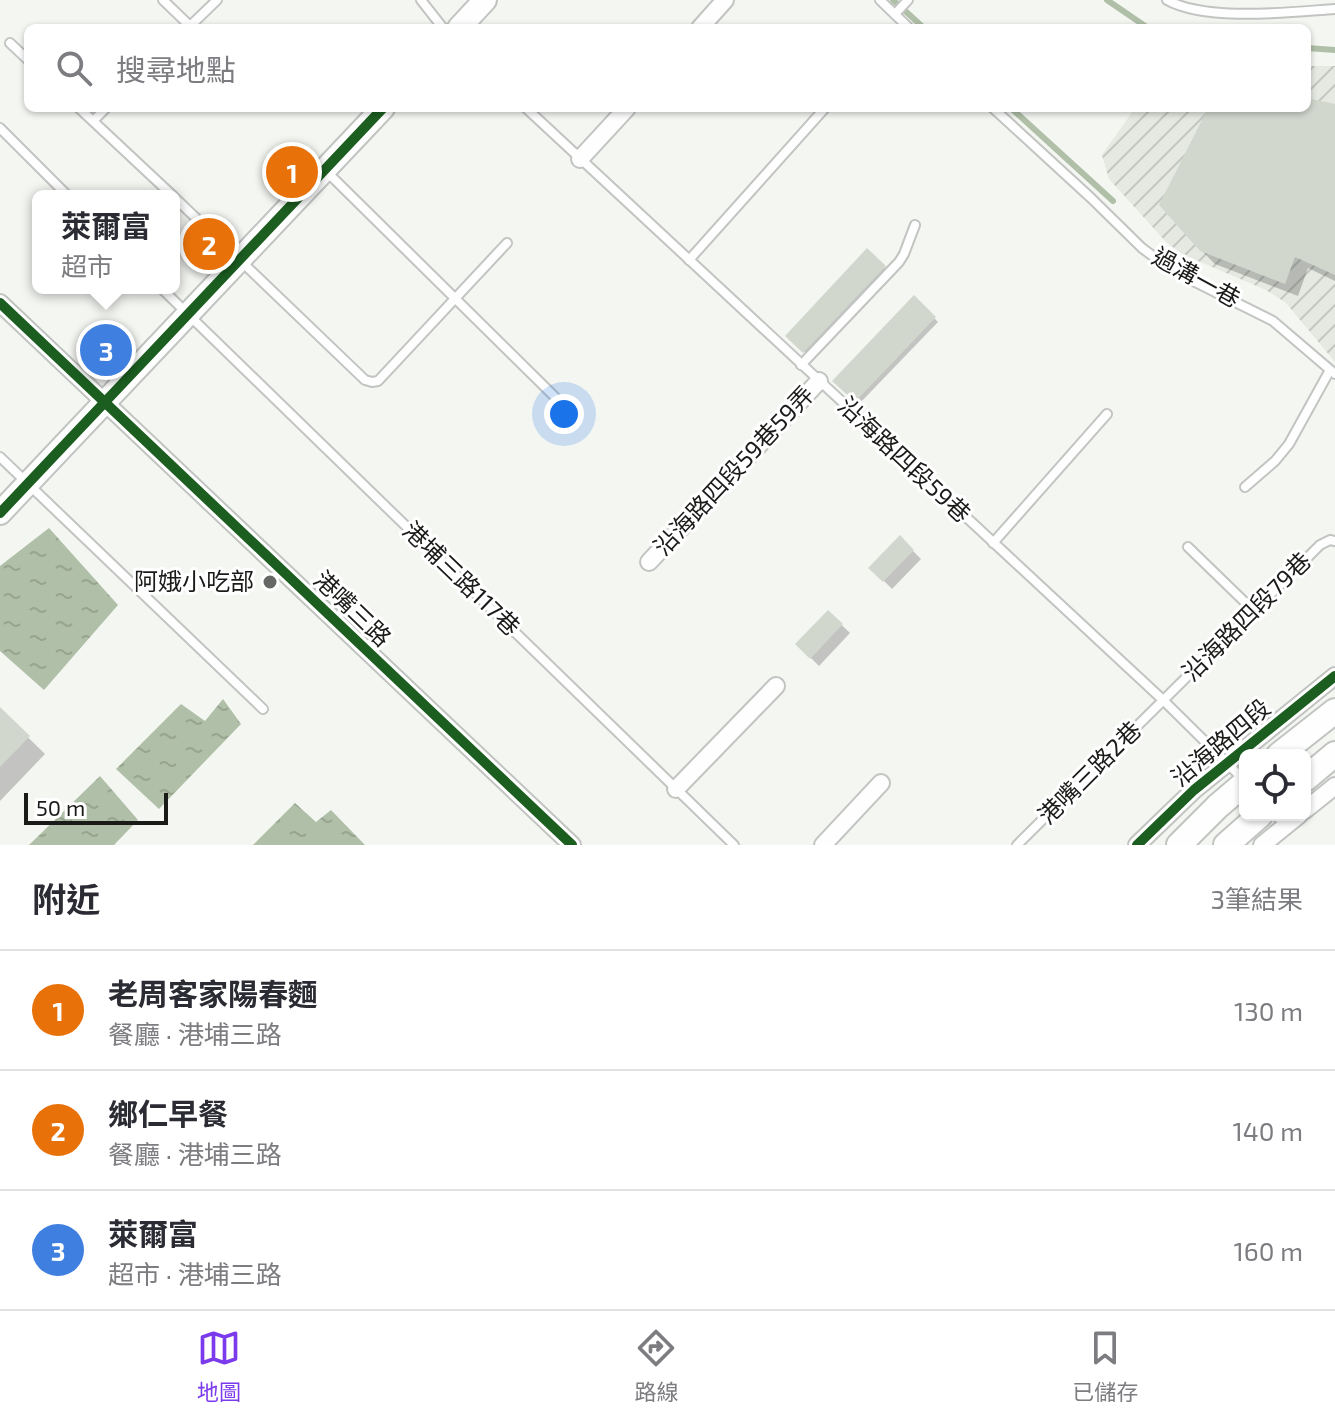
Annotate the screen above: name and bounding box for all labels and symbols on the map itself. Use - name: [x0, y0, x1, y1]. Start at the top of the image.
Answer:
- pin: 1: [266, 142, 318, 202]
- pin: 2: [183, 214, 235, 274]
- street label: 過溝一巷: [1148, 241, 1246, 313]
- pin: 3: [80, 320, 132, 380]
- street label: 沿海路四段59巷59弄: [647, 379, 819, 561]
- street label: 沿海路四段59巷: [833, 390, 977, 528]
- your location: [544, 394, 584, 434]
- street label: 港埔三路117巷: [398, 515, 527, 641]
- street label: 沿海路四段79巷: [1176, 546, 1316, 686]
- street label: 港嘴三路: [308, 564, 398, 652]
- place label: 阿娥小吃部: [134, 566, 254, 595]
- marker: 阿娥小吃部: [261, 573, 279, 591]
- street label: 沿海路四段: [1165, 692, 1275, 792]
- street label: 港嘴三路2巷: [1031, 714, 1146, 829]
- scale bar: [24, 789, 168, 825]

